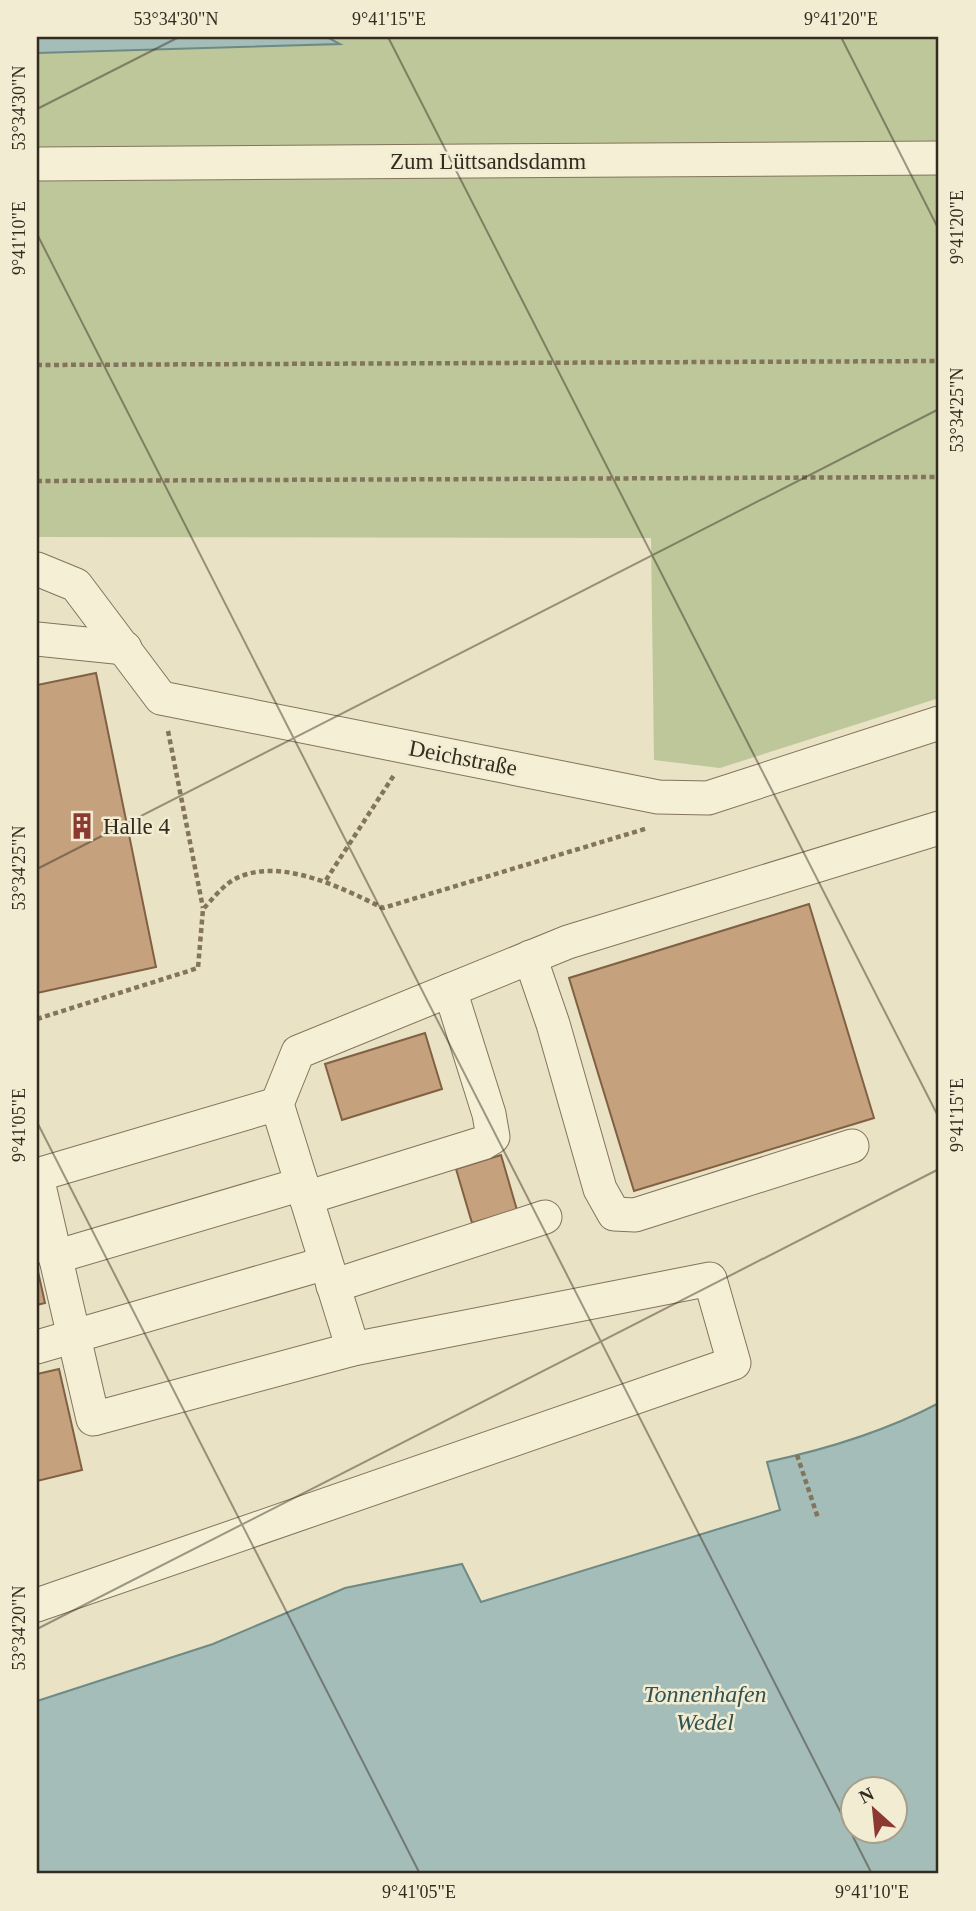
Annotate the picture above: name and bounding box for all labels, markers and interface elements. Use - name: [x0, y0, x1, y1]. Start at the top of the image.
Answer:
- text: 53°34'30"N: [134, 9, 218, 29]
- text: 9°41'15"E: [352, 9, 426, 29]
- text: 9°41'20"E: [804, 9, 878, 29]
- text: 53°34'30"N: [9, 66, 29, 150]
- street label: Zum Lüttsandsdamm: [390, 149, 586, 174]
- text: 9°41'20"E: [947, 190, 967, 264]
- text: 9°41'10"E: [9, 201, 29, 275]
- text: 53°34'25"N: [947, 368, 967, 452]
- street label: Deichstraße: [407, 735, 519, 781]
- building icon: Halle 4: [67, 811, 97, 841]
- place label: Halle 4: [103, 814, 171, 839]
- text: 53°34'25"N: [9, 826, 29, 910]
- text: 9°41'15"E: [947, 1078, 967, 1152]
- text: 9°41'05"E: [9, 1088, 29, 1162]
- text: 53°34'20"N: [9, 1586, 29, 1670]
- water label: Tonnenhafen Wedel: [643, 1681, 767, 1735]
- north arrow: [839, 1774, 909, 1844]
- text: N: [856, 1783, 878, 1808]
- text: 9°41'05"E: [382, 1882, 456, 1902]
- text: 9°41'10"E: [835, 1882, 909, 1902]

